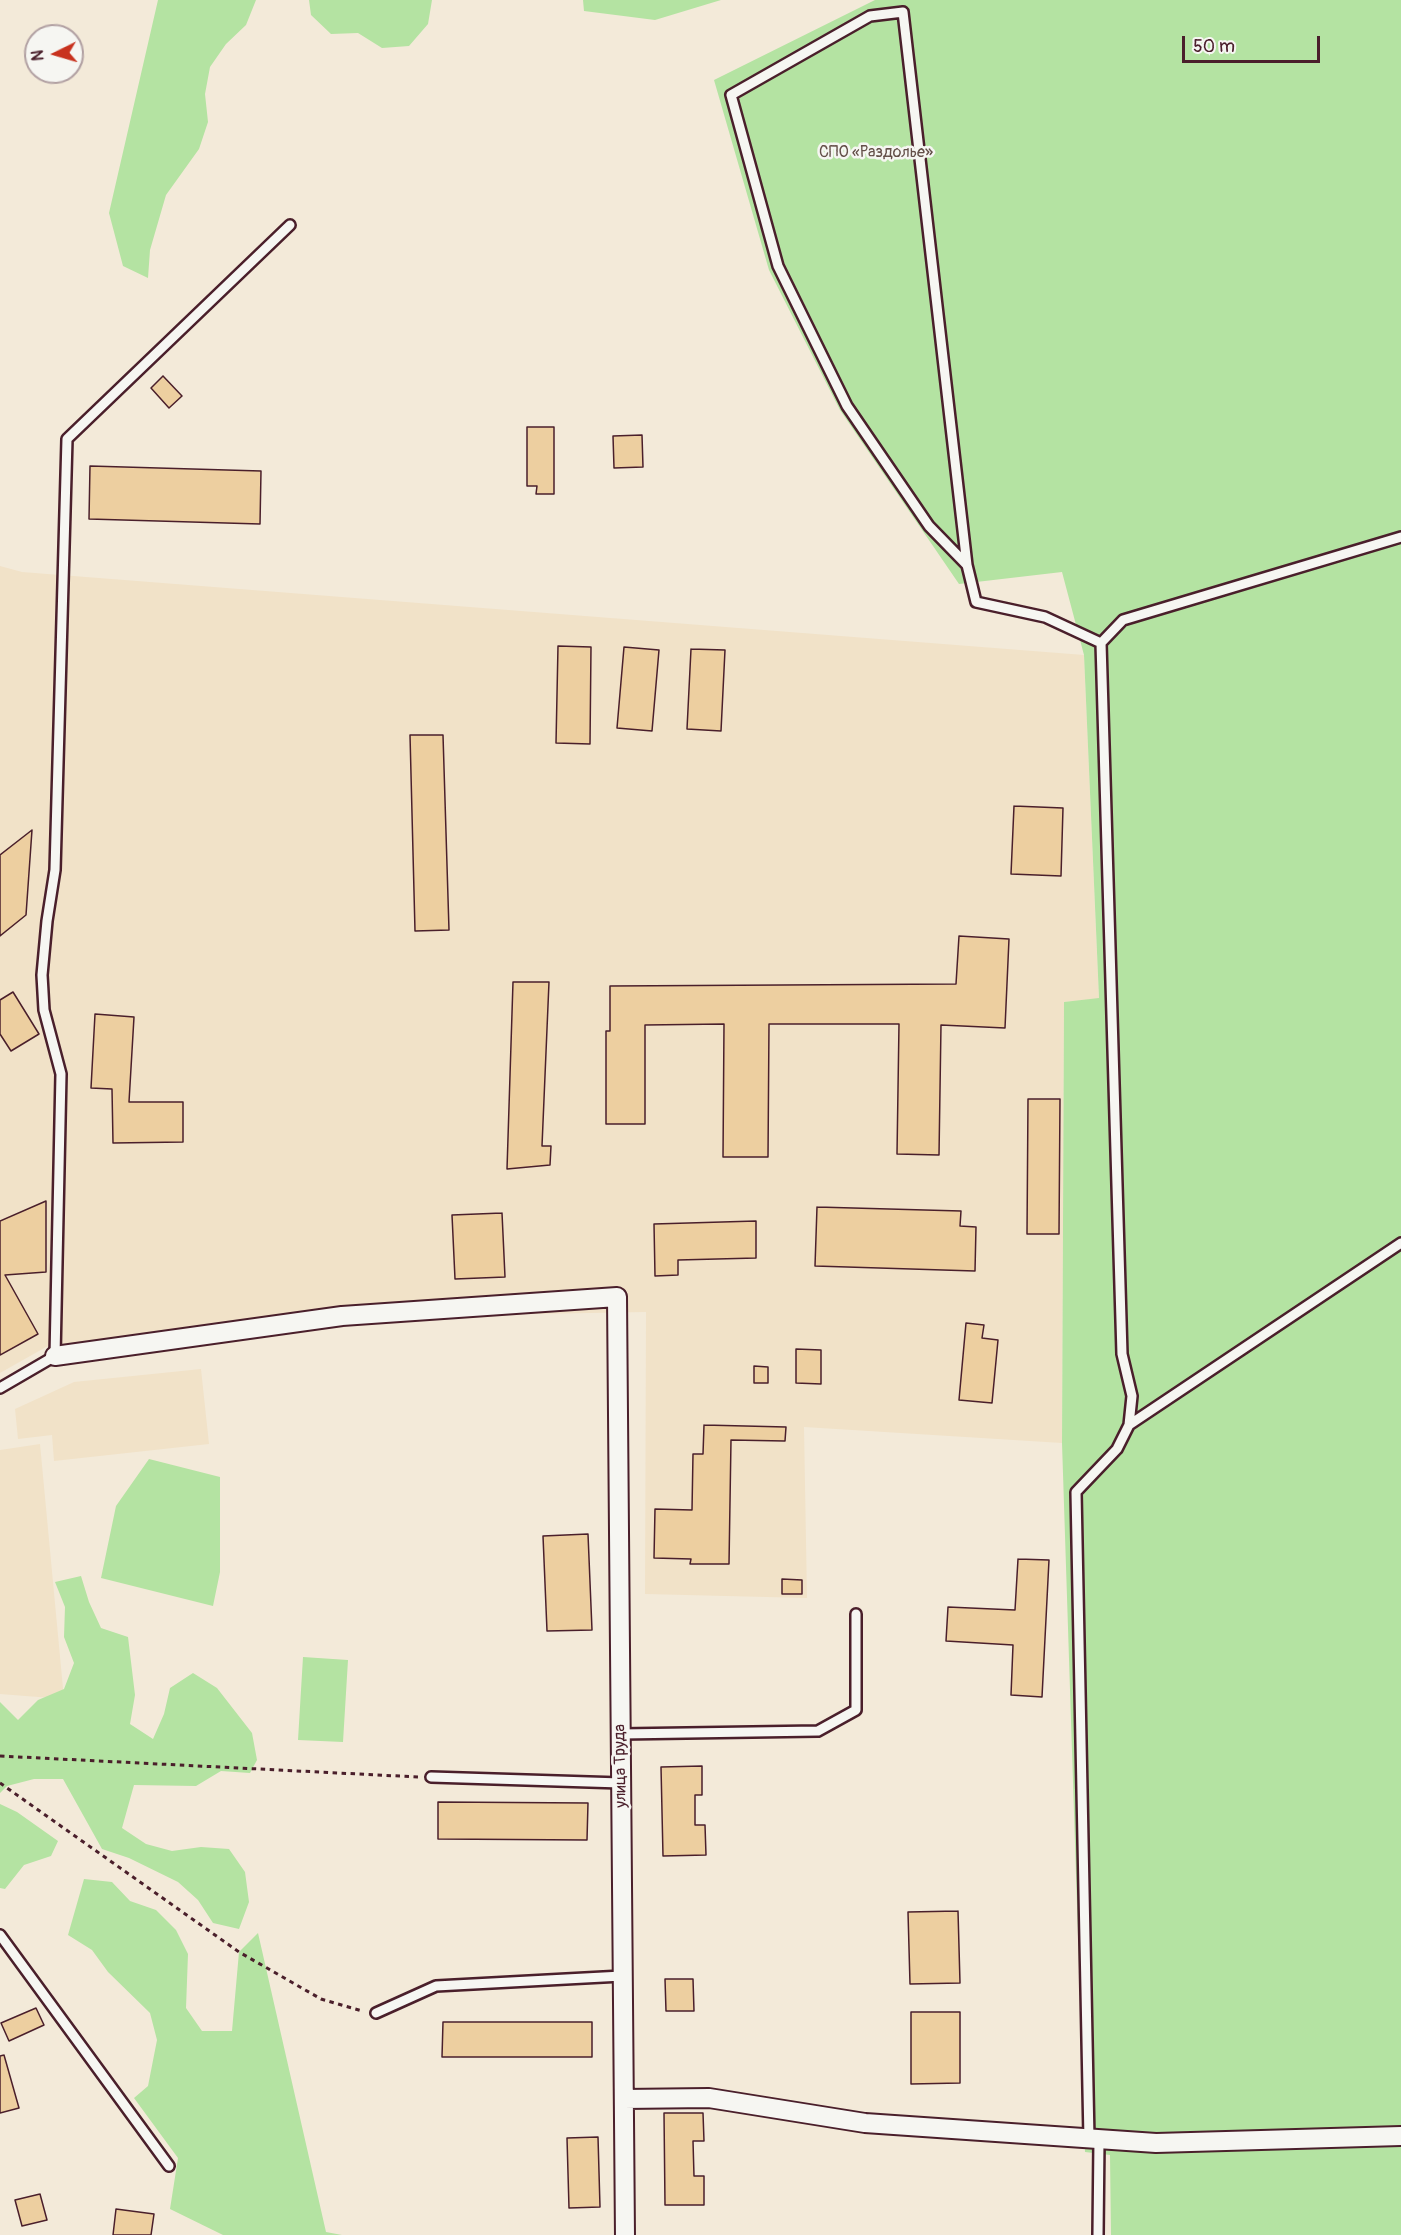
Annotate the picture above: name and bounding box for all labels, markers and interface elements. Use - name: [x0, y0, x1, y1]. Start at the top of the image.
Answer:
- north arrow: [24, 24, 84, 84]
- scale bar: [1185, 24, 1323, 62]
- text: 50 m: [1193, 35, 1235, 58]
- text: N: [28, 49, 48, 62]
- park label: СПО «Раздолье»: [819, 143, 933, 163]
- street label: улица Труда: [611, 1724, 631, 1808]

